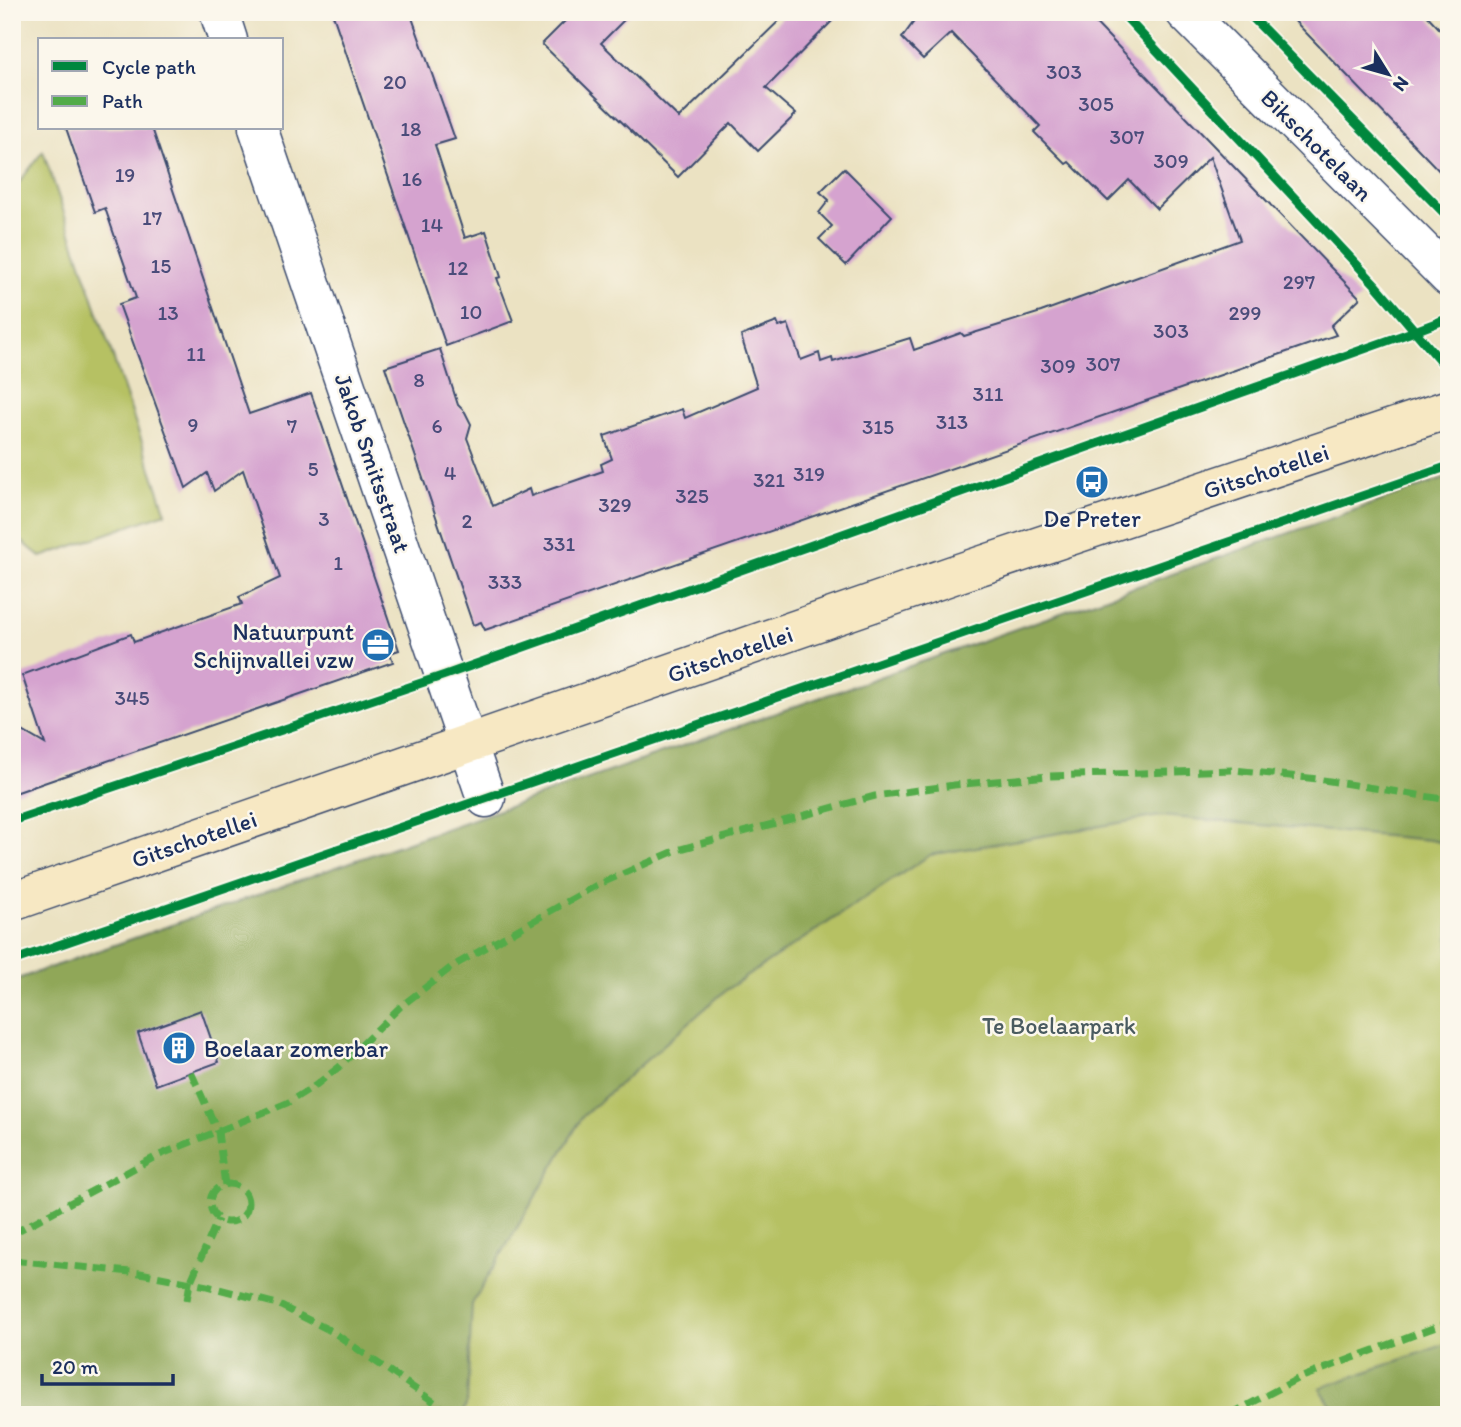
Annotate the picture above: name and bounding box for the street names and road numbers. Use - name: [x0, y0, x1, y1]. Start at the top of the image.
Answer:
- street label: Bikschotelaan: [1255, 83, 1379, 207]
- street label: Jakob Smitsstraat: [329, 369, 417, 557]
- street label: Gitschotellei: [1199, 437, 1333, 505]
- street label: Gitschotellei: [664, 619, 796, 689]
- street label: Gitschotellei: [128, 804, 260, 874]

